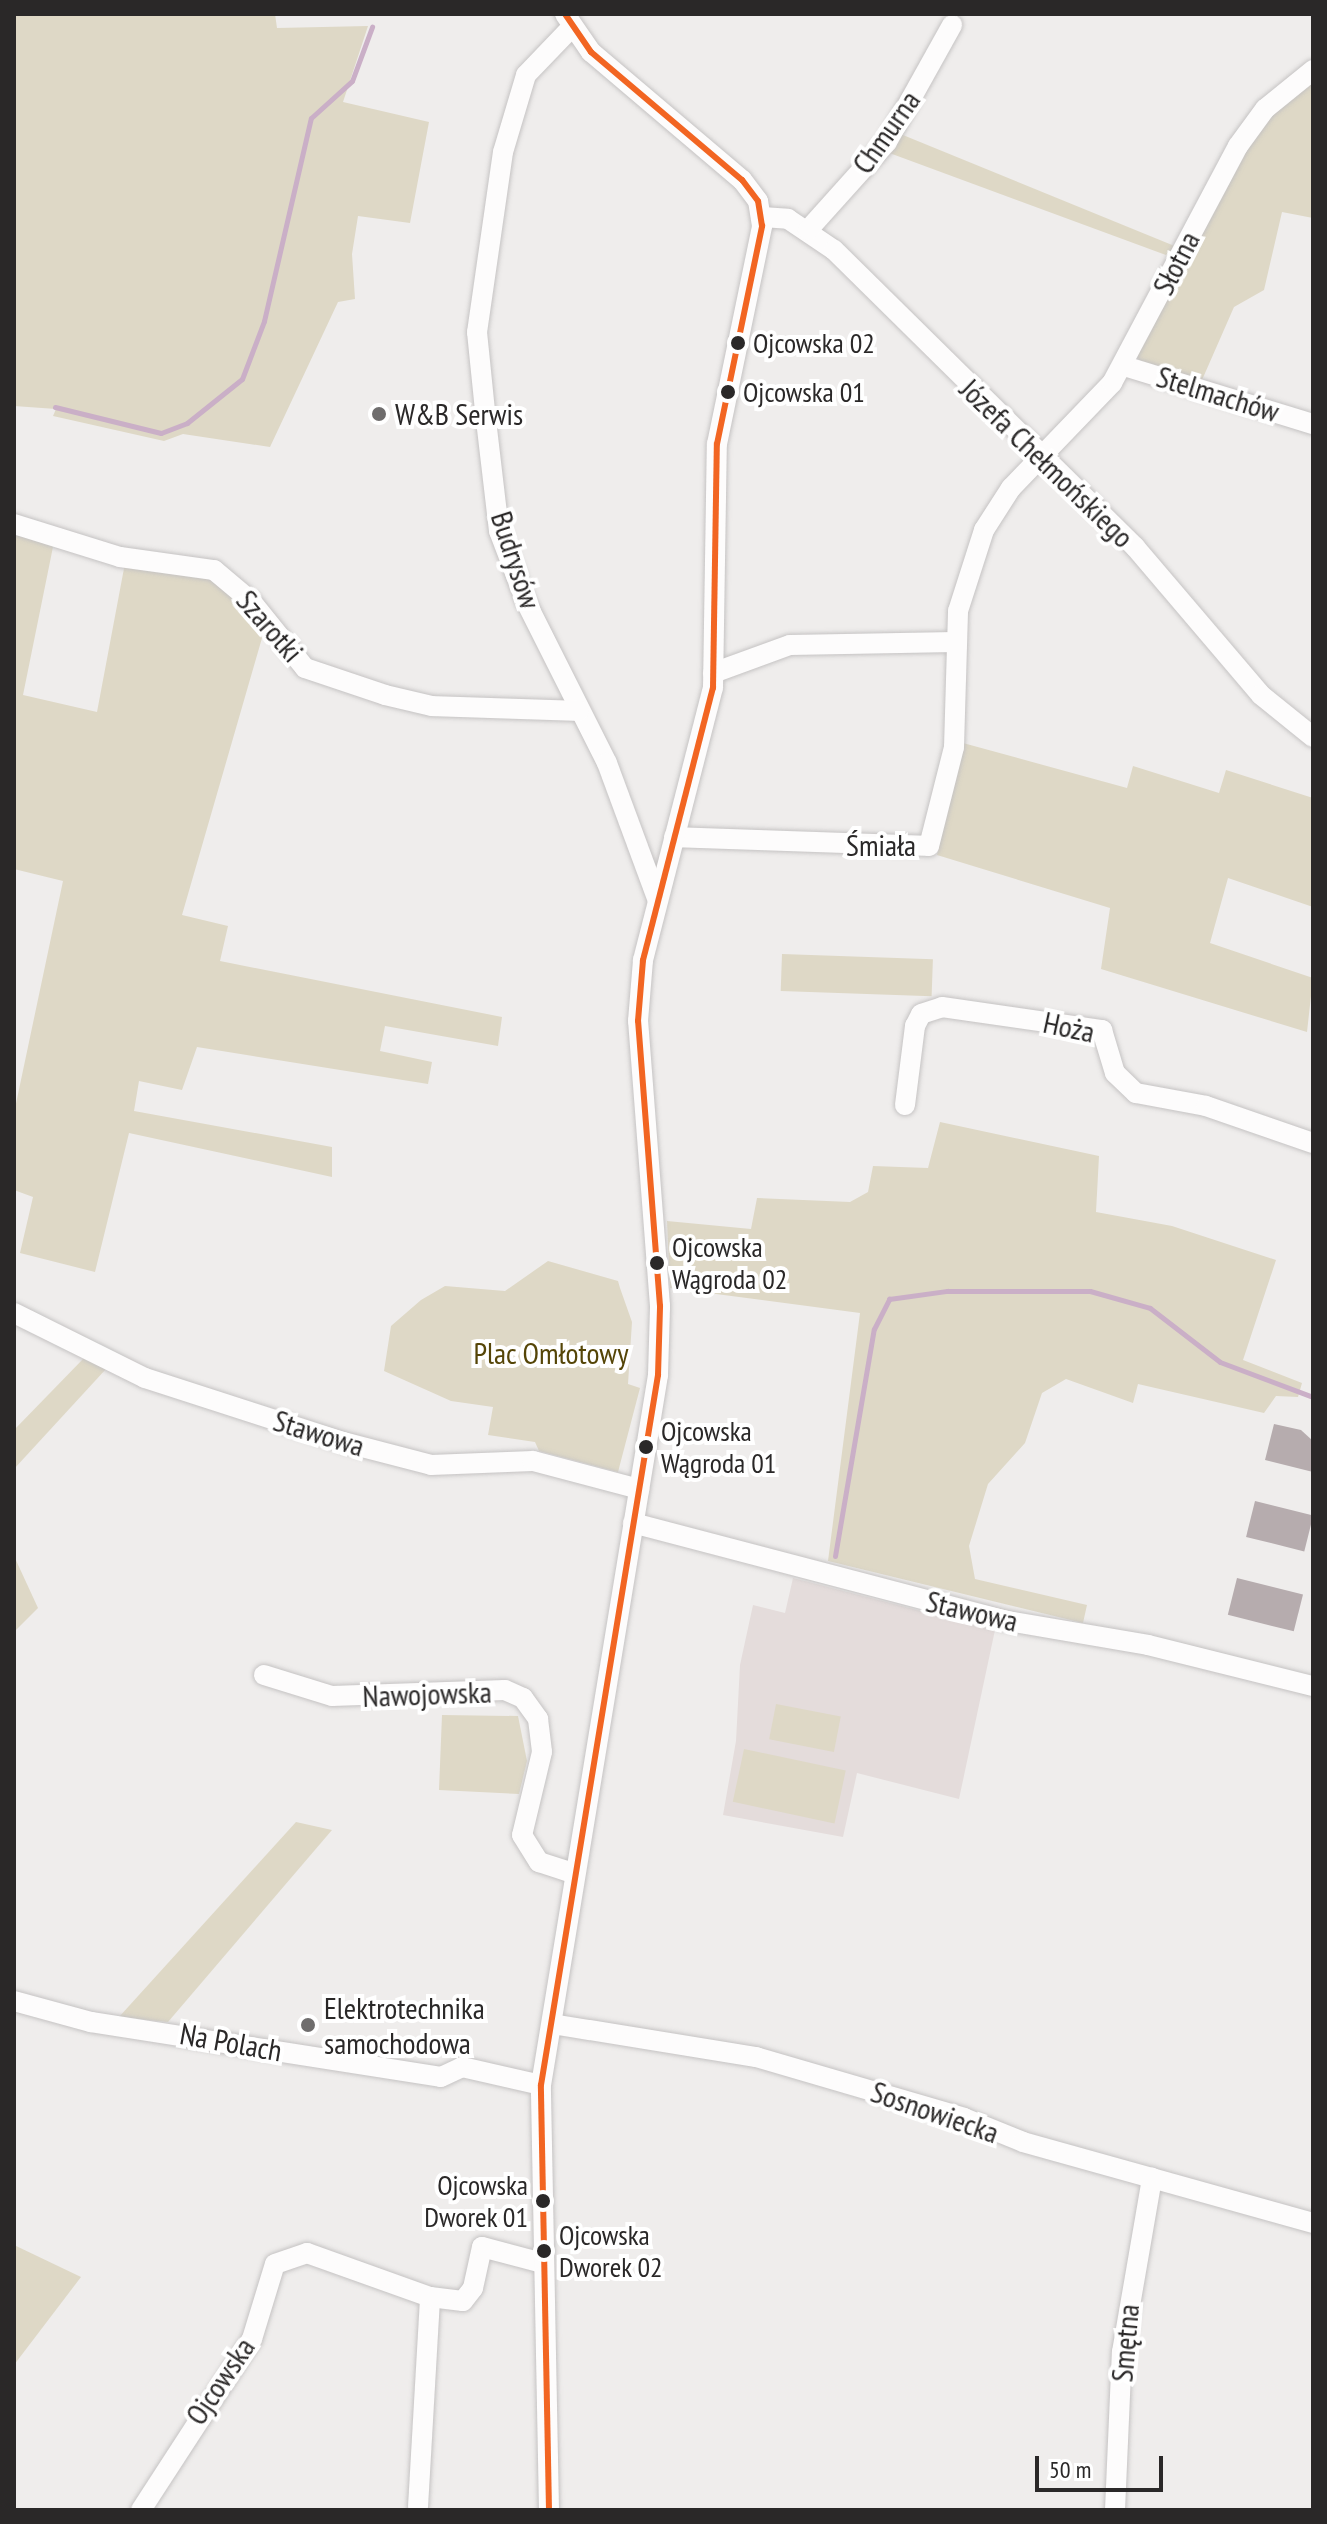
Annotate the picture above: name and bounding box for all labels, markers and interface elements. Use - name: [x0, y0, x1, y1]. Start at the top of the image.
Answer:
- street label: Chmurna: [845, 84, 927, 180]
- street label: Słotna: [1145, 225, 1207, 301]
- place label: Ojcowska 02: [753, 326, 875, 360]
- marker: Ojcowska 02: [730, 335, 746, 351]
- street label: Stelmachów: [1152, 358, 1284, 430]
- street label: Józefa Chełmońskiego: [953, 371, 1141, 555]
- place label: Ojcowska 01: [743, 375, 865, 409]
- marker: Ojcowska 01: [720, 384, 736, 400]
- place label: W&B Serwis: [395, 396, 523, 432]
- marker: W&B Serwis: [370, 405, 388, 423]
- street label: Budrysów: [483, 507, 549, 613]
- street label: Szarotki: [229, 583, 311, 669]
- street label: Śmiała: [846, 827, 916, 863]
- street label: Hoża: [1040, 1004, 1098, 1050]
- place label: Ojcowska Wągroda 02: [672, 1230, 787, 1296]
- marker: Ojcowska Wągroda 02: [649, 1255, 665, 1271]
- park label: Plac Omłotowy: [473, 1335, 629, 1371]
- street label: Stawowa: [269, 1402, 369, 1464]
- place label: Ojcowska Wągroda 01: [661, 1414, 776, 1480]
- marker: Ojcowska Wągroda 01: [638, 1439, 654, 1455]
- street label: Stawowa: [923, 1583, 1021, 1639]
- street label: Nawojowska: [362, 1674, 492, 1714]
- place label: Elektrotechnika samochodowa: [324, 1990, 485, 2060]
- street label: Na Polach: [177, 2015, 285, 2069]
- marker: Elektrotechnika samochodowa: [299, 2016, 317, 2034]
- street label: Sosnowiecka: [867, 2073, 1003, 2151]
- place label: Ojcowska Dworek 01: [424, 2168, 528, 2234]
- marker: Ojcowska Dworek 01: [535, 2193, 551, 2209]
- place label: Ojcowska Dworek 02: [559, 2218, 663, 2284]
- marker: Ojcowska Dworek 02: [536, 2243, 552, 2259]
- street label: Smętna: [1104, 2303, 1146, 2383]
- street label: Ojcowska: [178, 2331, 262, 2431]
- scale bar: [1039, 2440, 1167, 2490]
- text: 50 m: [1049, 2454, 1091, 2485]

